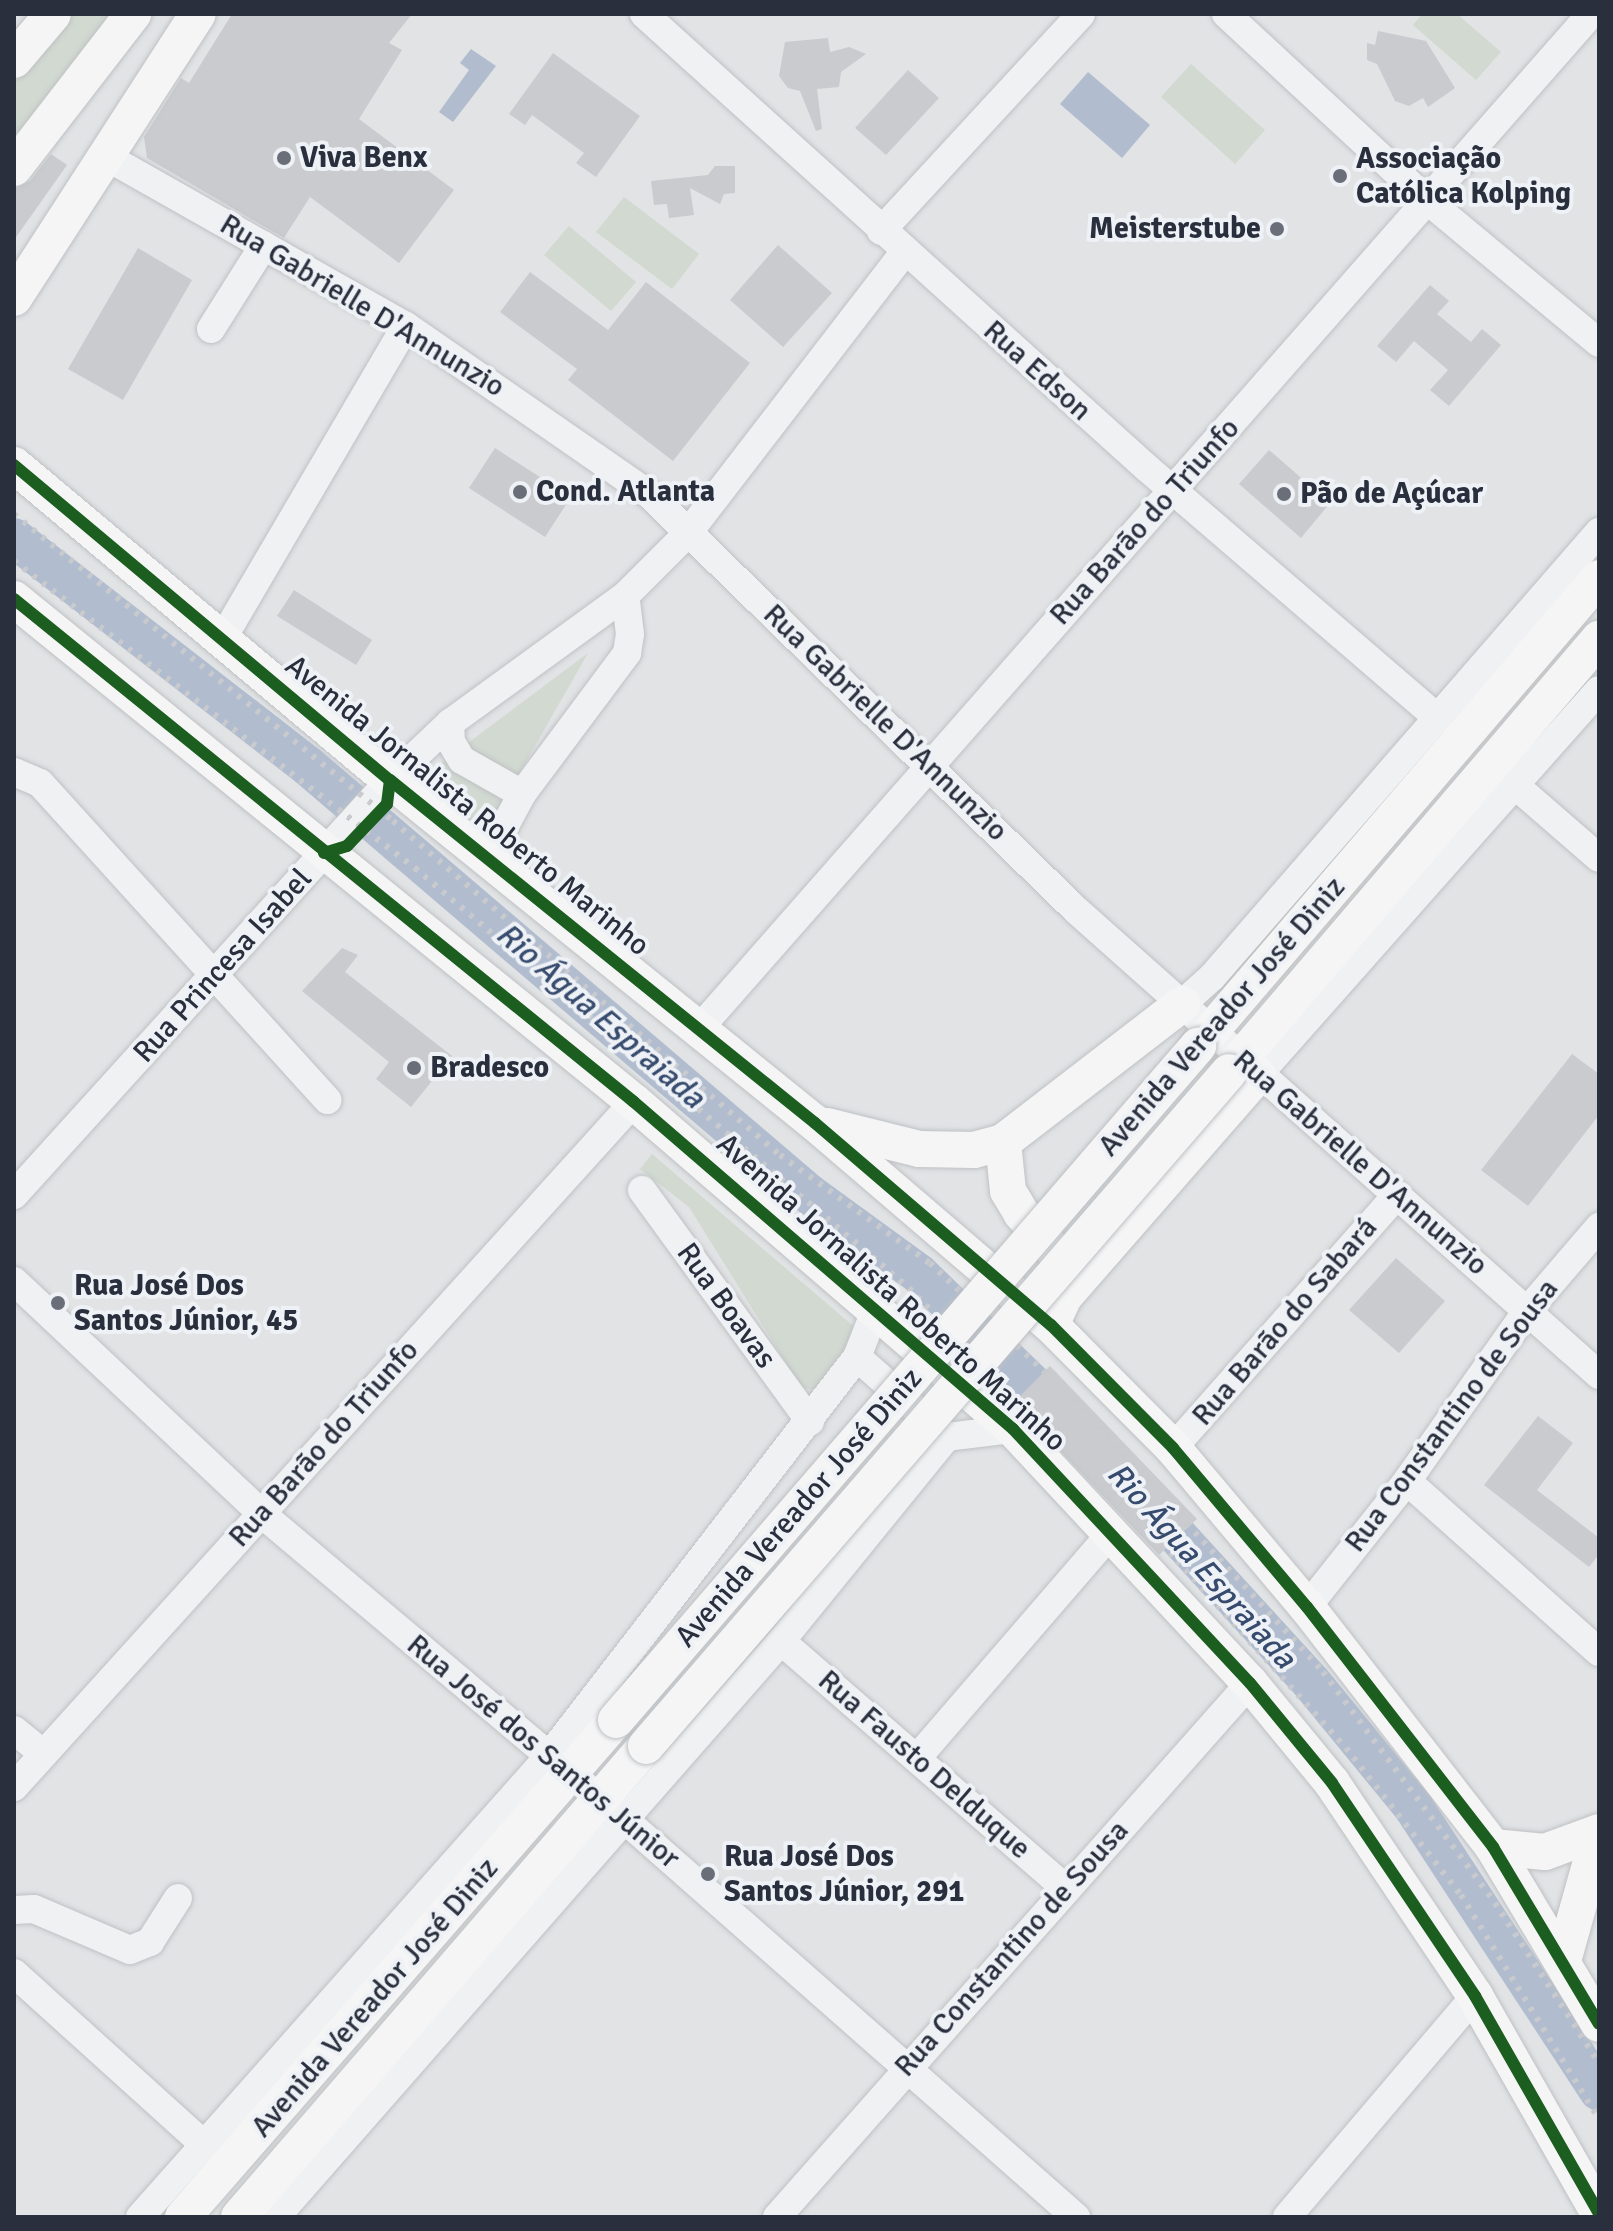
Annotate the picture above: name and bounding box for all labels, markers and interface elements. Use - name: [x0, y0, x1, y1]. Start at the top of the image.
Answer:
- place label: Viva Benx: [300, 140, 427, 176]
- place label: Associação Católica Kolping: [1356, 141, 1571, 212]
- marker: Viva Benx: [275, 149, 293, 167]
- marker: Associação Católica Kolping: [1331, 167, 1349, 185]
- street label: Rua Gabrielle D'Annunzio: [213, 207, 511, 405]
- place label: Meisterstube: [1089, 211, 1261, 247]
- marker: Meisterstube: [1268, 220, 1286, 238]
- street label: Rua Edson: [975, 313, 1099, 429]
- street label: Rua Barão do Triunfo: [1043, 411, 1247, 633]
- place label: Cond. Atlanta: [536, 474, 715, 510]
- place label: Pão de Açúcar: [1300, 476, 1483, 512]
- marker: Cond. Atlanta: [511, 483, 529, 501]
- marker: Pão de Açúcar: [1275, 485, 1293, 503]
- street label: Rua Gabrielle D'Annunzio: [755, 597, 1015, 849]
- street label: Avenida Jornalista Roberto Marinho: [278, 648, 656, 964]
- street label: Rua Princesa Isabel: [126, 861, 320, 1071]
- street label: Avenida Vereador José Diniz: [1091, 870, 1353, 1164]
- water label: Rio Água Espraiada: [488, 915, 712, 1117]
- street label: Rua Gabrielle D'Annunzio: [1225, 1043, 1495, 1283]
- place label: Bradesco: [430, 1050, 549, 1086]
- marker: Bradesco: [405, 1059, 423, 1077]
- street label: Avenida Jornalista Roberto Marinho: [709, 1126, 1073, 1460]
- street label: Rua Barão do Sabará: [1185, 1211, 1385, 1433]
- street label: Rua Boavas: [669, 1236, 783, 1376]
- place label: Rua José Dos Santos Júnior, 45: [74, 1268, 298, 1338]
- street label: Rua Constantino de Sousa: [1338, 1272, 1566, 1560]
- marker: Rua José Dos Santos Júnior, 45: [49, 1294, 67, 1312]
- street label: Rua Barão do Triunfo: [222, 1333, 426, 1555]
- street label: Avenida Vereador José Diniz: [668, 1361, 930, 1655]
- water label: Rio Água Espraiada: [1099, 1455, 1303, 1677]
- street label: Rua José dos Santos Júnior: [399, 1627, 687, 1877]
- street label: Rua Fausto Delduque: [810, 1663, 1038, 1867]
- street label: Rua Constantino de Sousa: [887, 1813, 1137, 2085]
- place label: Rua José Dos Santos Júnior, 291: [724, 1839, 965, 1910]
- street label: Avenida Vereador José Diniz: [244, 1851, 506, 2145]
- marker: Rua José Dos Santos Júnior, 291: [699, 1865, 717, 1883]

